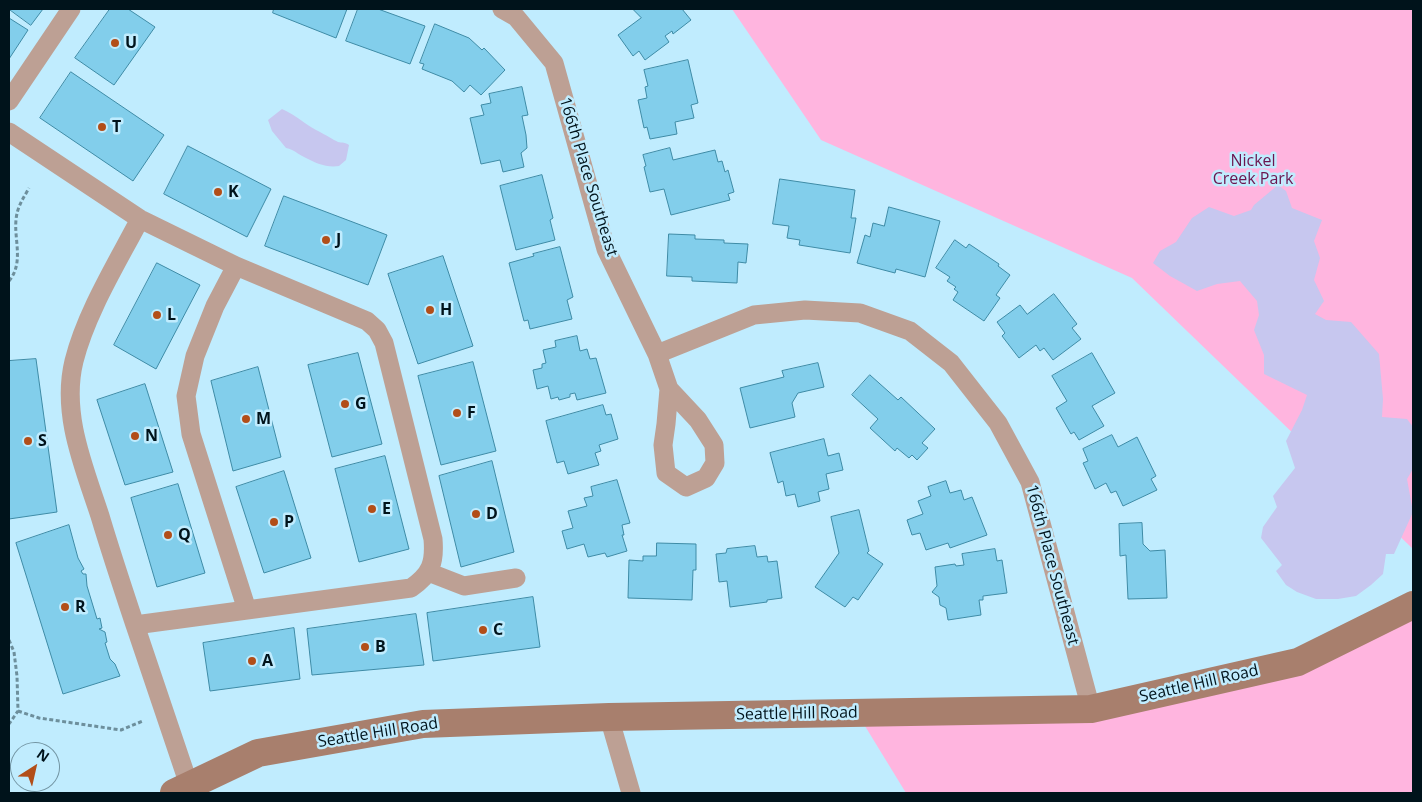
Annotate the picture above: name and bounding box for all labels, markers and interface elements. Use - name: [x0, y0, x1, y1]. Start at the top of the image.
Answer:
- place label: U: [125, 33, 137, 53]
- marker: U: [109, 37, 121, 49]
- street label: 166th Place Southeast: [555, 95, 621, 259]
- place label: T: [112, 117, 121, 137]
- marker: T: [96, 121, 108, 133]
- park label: Nickel Creek Park: [1213, 151, 1293, 189]
- place label: K: [228, 182, 239, 202]
- marker: K: [212, 186, 224, 198]
- place label: J: [336, 230, 341, 250]
- marker: J: [320, 234, 332, 246]
- place label: H: [440, 300, 452, 320]
- marker: H: [424, 304, 436, 316]
- place label: L: [167, 305, 176, 325]
- marker: L: [151, 309, 163, 321]
- place label: G: [355, 394, 367, 414]
- marker: G: [339, 398, 351, 410]
- place label: F: [467, 403, 476, 423]
- marker: F: [451, 407, 463, 419]
- place label: M: [256, 409, 271, 429]
- marker: M: [240, 413, 252, 425]
- place label: N: [145, 426, 158, 446]
- marker: N: [129, 430, 141, 442]
- place label: S: [38, 431, 47, 451]
- marker: S: [22, 435, 34, 447]
- street label: 166th Place Southeast: [1021, 483, 1083, 647]
- place label: E: [382, 499, 391, 519]
- marker: E: [366, 503, 378, 515]
- place label: D: [486, 504, 498, 524]
- marker: D: [470, 508, 482, 520]
- place label: P: [284, 512, 294, 532]
- marker: P: [268, 516, 280, 528]
- place label: Q: [178, 525, 191, 545]
- marker: Q: [162, 529, 174, 541]
- place label: R: [75, 597, 86, 617]
- marker: R: [59, 601, 71, 613]
- place label: C: [493, 620, 503, 640]
- marker: C: [477, 624, 489, 636]
- place label: B: [375, 637, 386, 657]
- marker: B: [359, 641, 371, 653]
- place label: A: [262, 651, 273, 671]
- marker: A: [246, 655, 258, 667]
- street label: Seattle Hill Road: [1138, 661, 1260, 707]
- street label: Seattle Hill Road: [736, 703, 858, 725]
- street label: Seattle Hill Road: [317, 714, 439, 752]
- north arrow: [10, 742, 60, 792]
- text: N: [33, 744, 53, 766]

